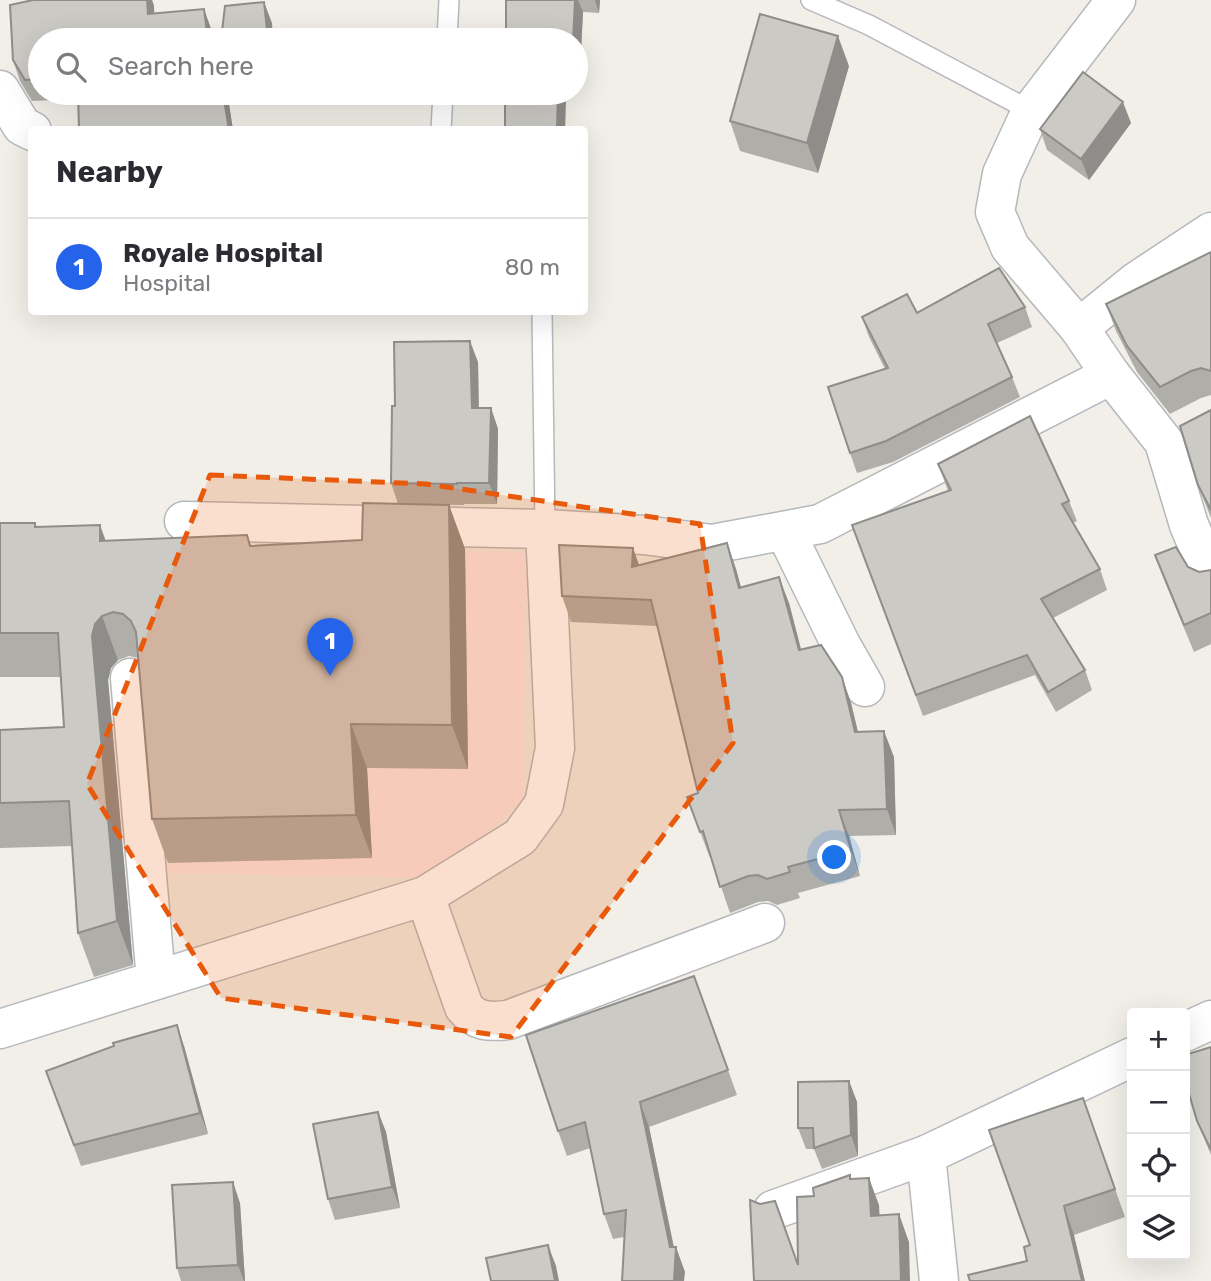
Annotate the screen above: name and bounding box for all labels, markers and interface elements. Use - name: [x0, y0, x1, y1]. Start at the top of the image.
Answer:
- search box: [28, 28, 588, 105]
- icon: search: [52, 48, 90, 86]
- text: Search here: [108, 51, 254, 82]
- text: Nearby: [56, 154, 163, 190]
- text: Royale Hospital: [123, 238, 323, 269]
- text: 1: [73, 253, 85, 281]
- text: 80 m: [505, 253, 560, 281]
- text: Hospital: [123, 269, 211, 297]
- pin: 1: [307, 618, 353, 676]
- your location: [817, 840, 851, 874]
- map controls: [1127, 1008, 1190, 1260]
- button: +: [1127, 1008, 1190, 1071]
- button: −: [1127, 1071, 1190, 1134]
- button: locate: [1127, 1134, 1190, 1197]
- button: layers: [1127, 1197, 1190, 1260]

